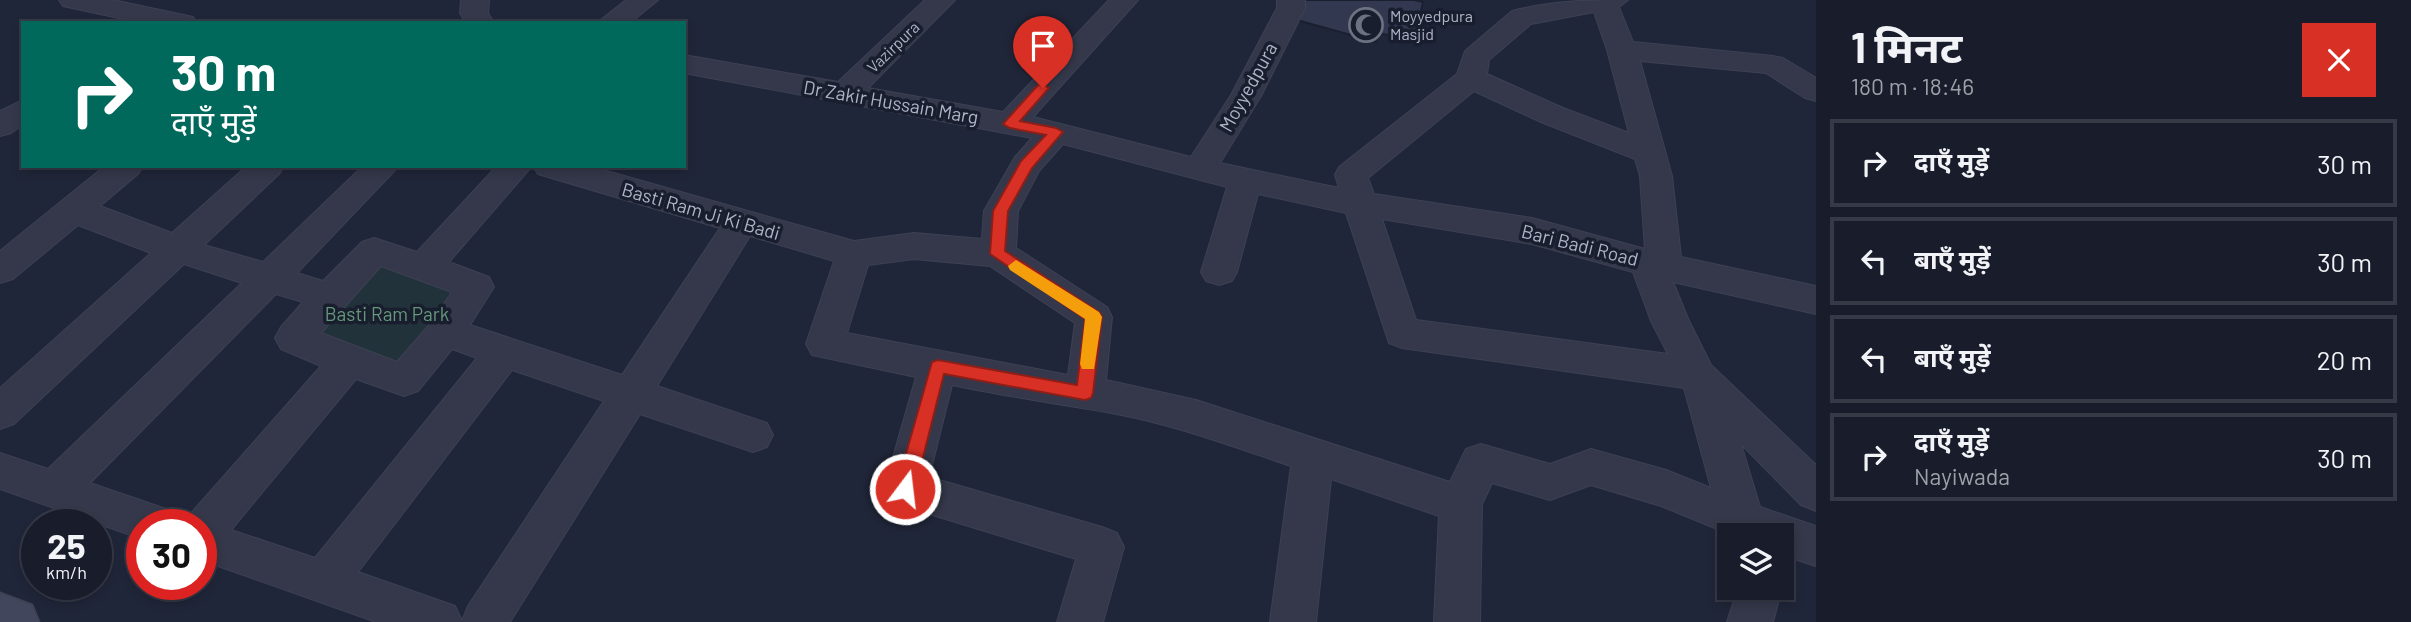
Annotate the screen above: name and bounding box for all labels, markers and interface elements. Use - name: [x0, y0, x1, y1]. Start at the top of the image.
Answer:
- mosque icon: Moyyedpura Masjid: [1347, 6, 1385, 44]
- place label: Moyyedpura Masjid: [1390, 6, 1473, 43]
- pin: [1013, 16, 1073, 88]
- street label: Vazirpura: [863, 17, 923, 76]
- text: 1 मिनट: [1851, 21, 1962, 71]
- button: close: [2302, 23, 2376, 97]
- icon: arrive: [1024, 27, 1062, 65]
- street label: Moyyedpura: [1214, 38, 1282, 135]
- text: 30 m: [171, 42, 276, 101]
- icon: right: [56, 49, 147, 140]
- text: 180 m · 18:46: [1851, 72, 1974, 100]
- street label: Dr Zakir Hussain Marg: [802, 75, 980, 128]
- text: दाएँ मुड़ें: [171, 102, 257, 140]
- icon: right: [1855, 144, 1893, 182]
- text: दाएँ मुड़ें: [1914, 145, 1989, 176]
- text: 30 m: [2317, 148, 2372, 179]
- street label: Basti Ram Ji Ki Badi: [619, 177, 783, 244]
- street label: Bari Badi Road: [1519, 219, 1641, 270]
- icon: left: [1855, 242, 1893, 280]
- text: बाएँ मुड़ें: [1914, 243, 1991, 274]
- text: 30 m: [2317, 246, 2372, 277]
- park label: Basti Ram Park: [325, 302, 449, 325]
- icon: left: [1855, 340, 1893, 378]
- text: बाएँ मुड़ें: [1914, 341, 1991, 372]
- text: 20 m: [2317, 344, 2372, 375]
- text: दाएँ मुड़ें: [1914, 425, 1989, 456]
- icon: right: [1855, 438, 1893, 476]
- text: 30 m: [2317, 442, 2372, 473]
- position arrow: [868, 452, 942, 526]
- text: Nayiwada: [1914, 462, 2010, 490]
- speed limit sign: 30: [126, 509, 217, 600]
- map controls: [1717, 523, 1794, 600]
- button: layers: [1717, 523, 1794, 600]
- text: 25: [47, 524, 86, 566]
- text: km/h: [46, 561, 87, 583]

